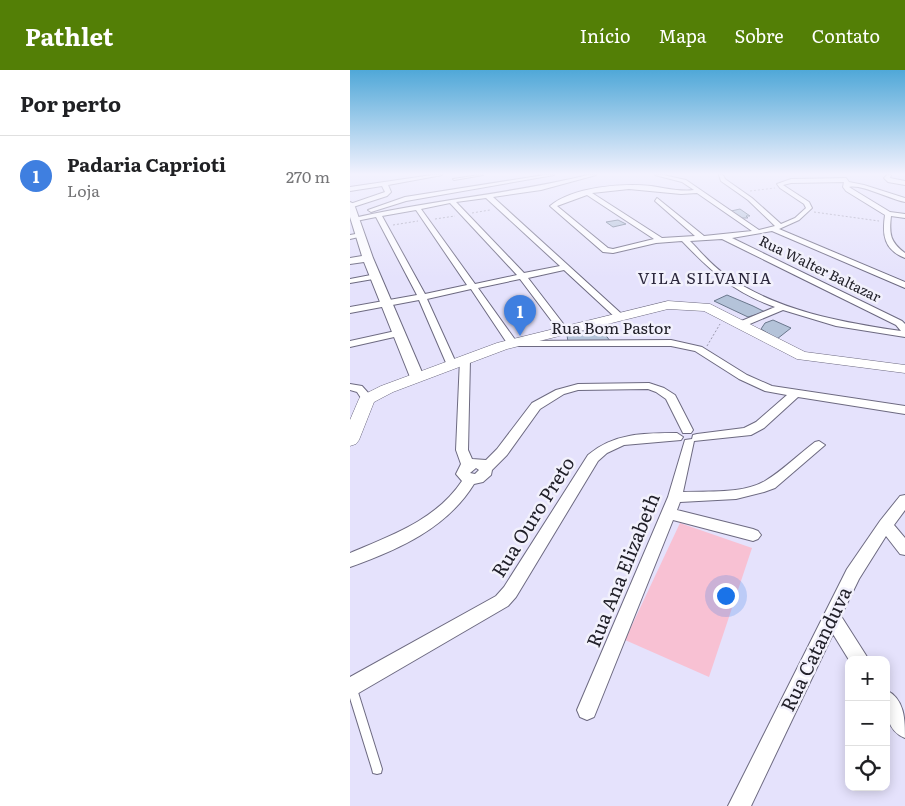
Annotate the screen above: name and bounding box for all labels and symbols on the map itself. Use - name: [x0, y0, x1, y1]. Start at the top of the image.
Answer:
- street label: Rua Walter Baltazar: [756, 230, 885, 306]
- district label: VILA SILVANIA: [638, 265, 772, 289]
- pin: 1: [504, 295, 536, 336]
- street label: Rua Bom Pastor: [551, 315, 671, 339]
- street label: Rua Ouro Preto: [484, 451, 581, 582]
- street label: Rua Ana Elizabeth: [578, 488, 666, 651]
- street label: Rua Catanduva: [773, 581, 858, 716]
- your location: [713, 583, 739, 609]

